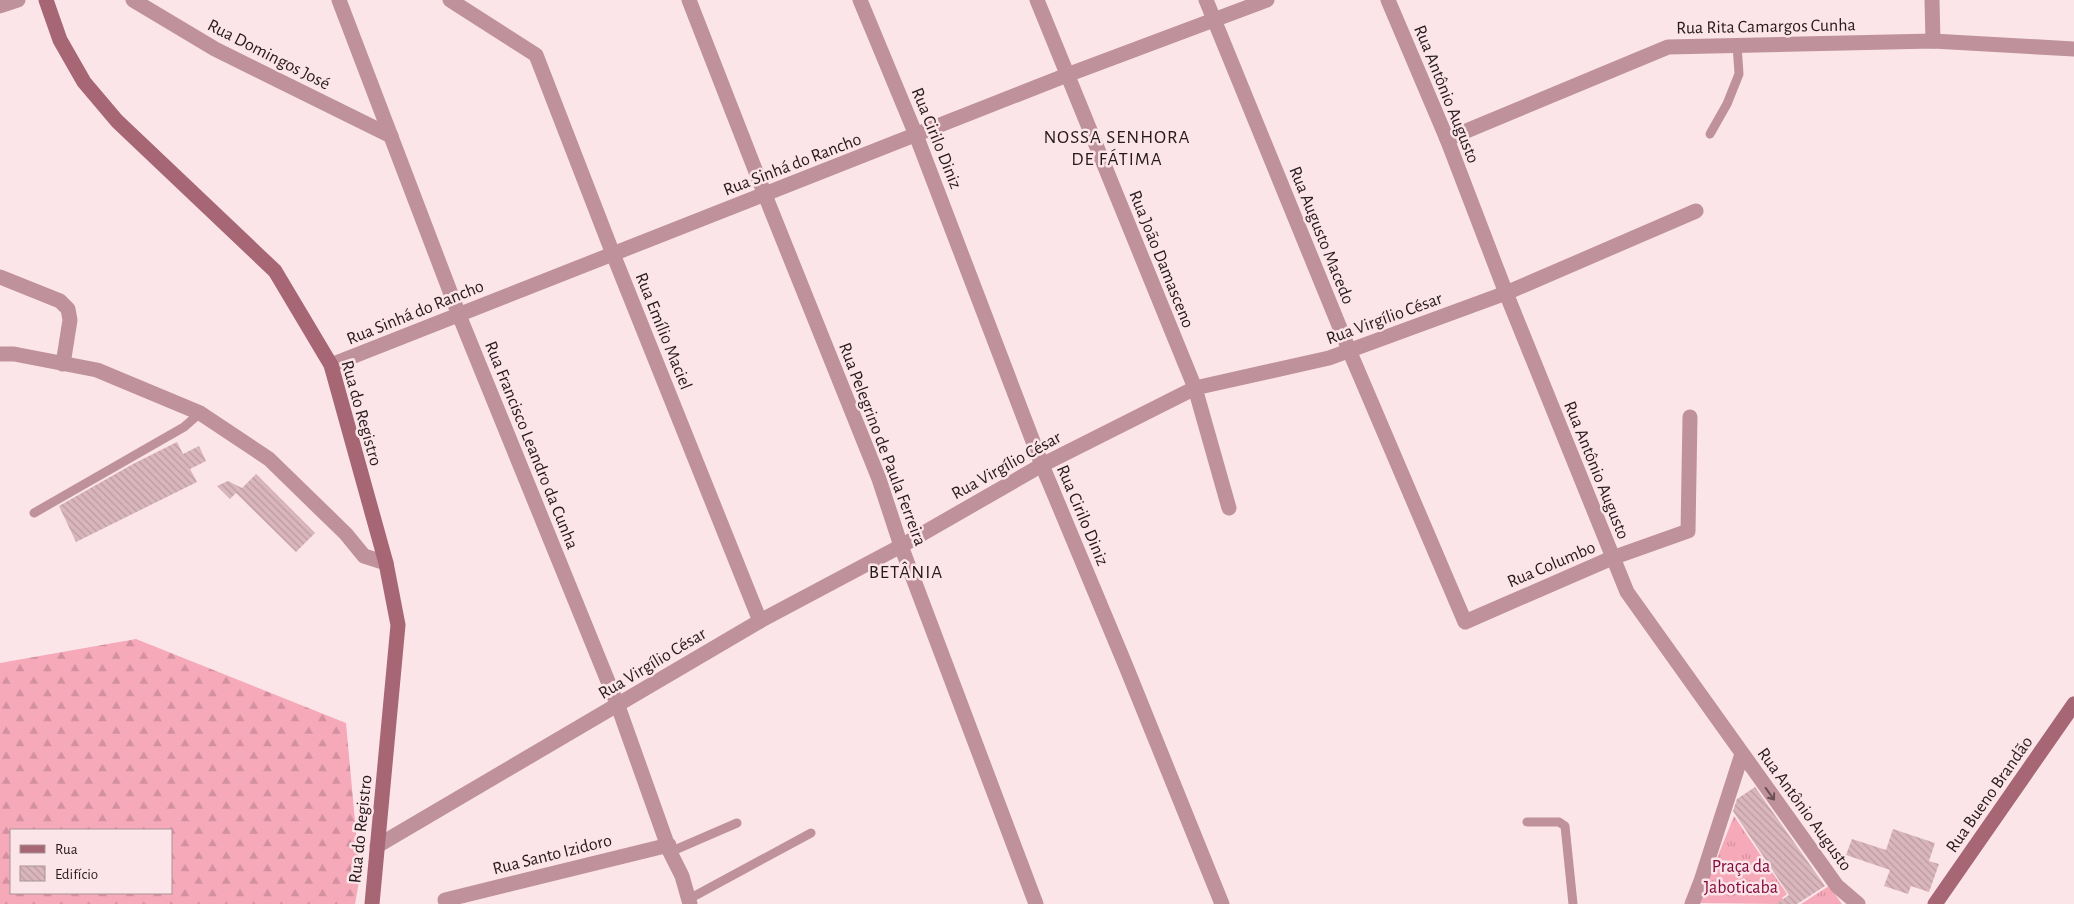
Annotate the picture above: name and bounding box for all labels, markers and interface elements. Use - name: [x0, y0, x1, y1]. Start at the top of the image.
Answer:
- street label: Rua Domingos José: [204, 16, 333, 93]
- street label: Rua Rita Camargos Cunha: [1676, 16, 1856, 38]
- street label: Rua Antônio Augusto: [1410, 23, 1482, 166]
- street label: Rua Cirilo Diniz: [908, 85, 965, 191]
- district label: NOSSA SENHORA DE FÁTIMA: [1043, 128, 1191, 169]
- street label: Rua Sinhá do Rancho: [721, 130, 864, 200]
- street label: Rua Augusto Macedo: [1285, 164, 1357, 307]
- street label: Rua João Damasceno: [1125, 188, 1197, 331]
- street label: Rua Emílio Maciel: [631, 270, 695, 392]
- street label: Rua Sinhá do Rancho: [344, 277, 487, 349]
- street label: Rua Virgílio César: [1324, 290, 1445, 348]
- street label: Rua Francisco Leandro da Cunha: [481, 339, 581, 552]
- street label: Rua Pelegrino de Paula Ferreira: [835, 340, 929, 548]
- street label: Rua do Registro: [337, 358, 385, 468]
- street label: Rua Antônio Augusto: [1560, 399, 1632, 542]
- street label: Rua Virgílio César: [949, 428, 1064, 503]
- street label: Rua Cirilo Diniz: [1053, 462, 1111, 568]
- street label: Rua Columbo: [1505, 538, 1598, 592]
- district label: BETÂNIA: [869, 561, 943, 582]
- street label: Rua Virgílio César: [596, 625, 710, 703]
- street label: Rua Bueno Brandão: [1943, 733, 2037, 856]
- street label: Rua Antônio Augusto: [1754, 745, 1855, 875]
- street label: Rua do Registro: [346, 774, 376, 884]
- one-way arrow: [1765, 787, 1775, 801]
- legend: [10, 829, 172, 894]
- street label: Rua Santo Izidoro: [491, 831, 614, 878]
- text: Rua: [55, 842, 78, 857]
- park label: Praça da Jaboticaba: [1704, 858, 1778, 897]
- text: Edifício: [55, 867, 98, 882]

